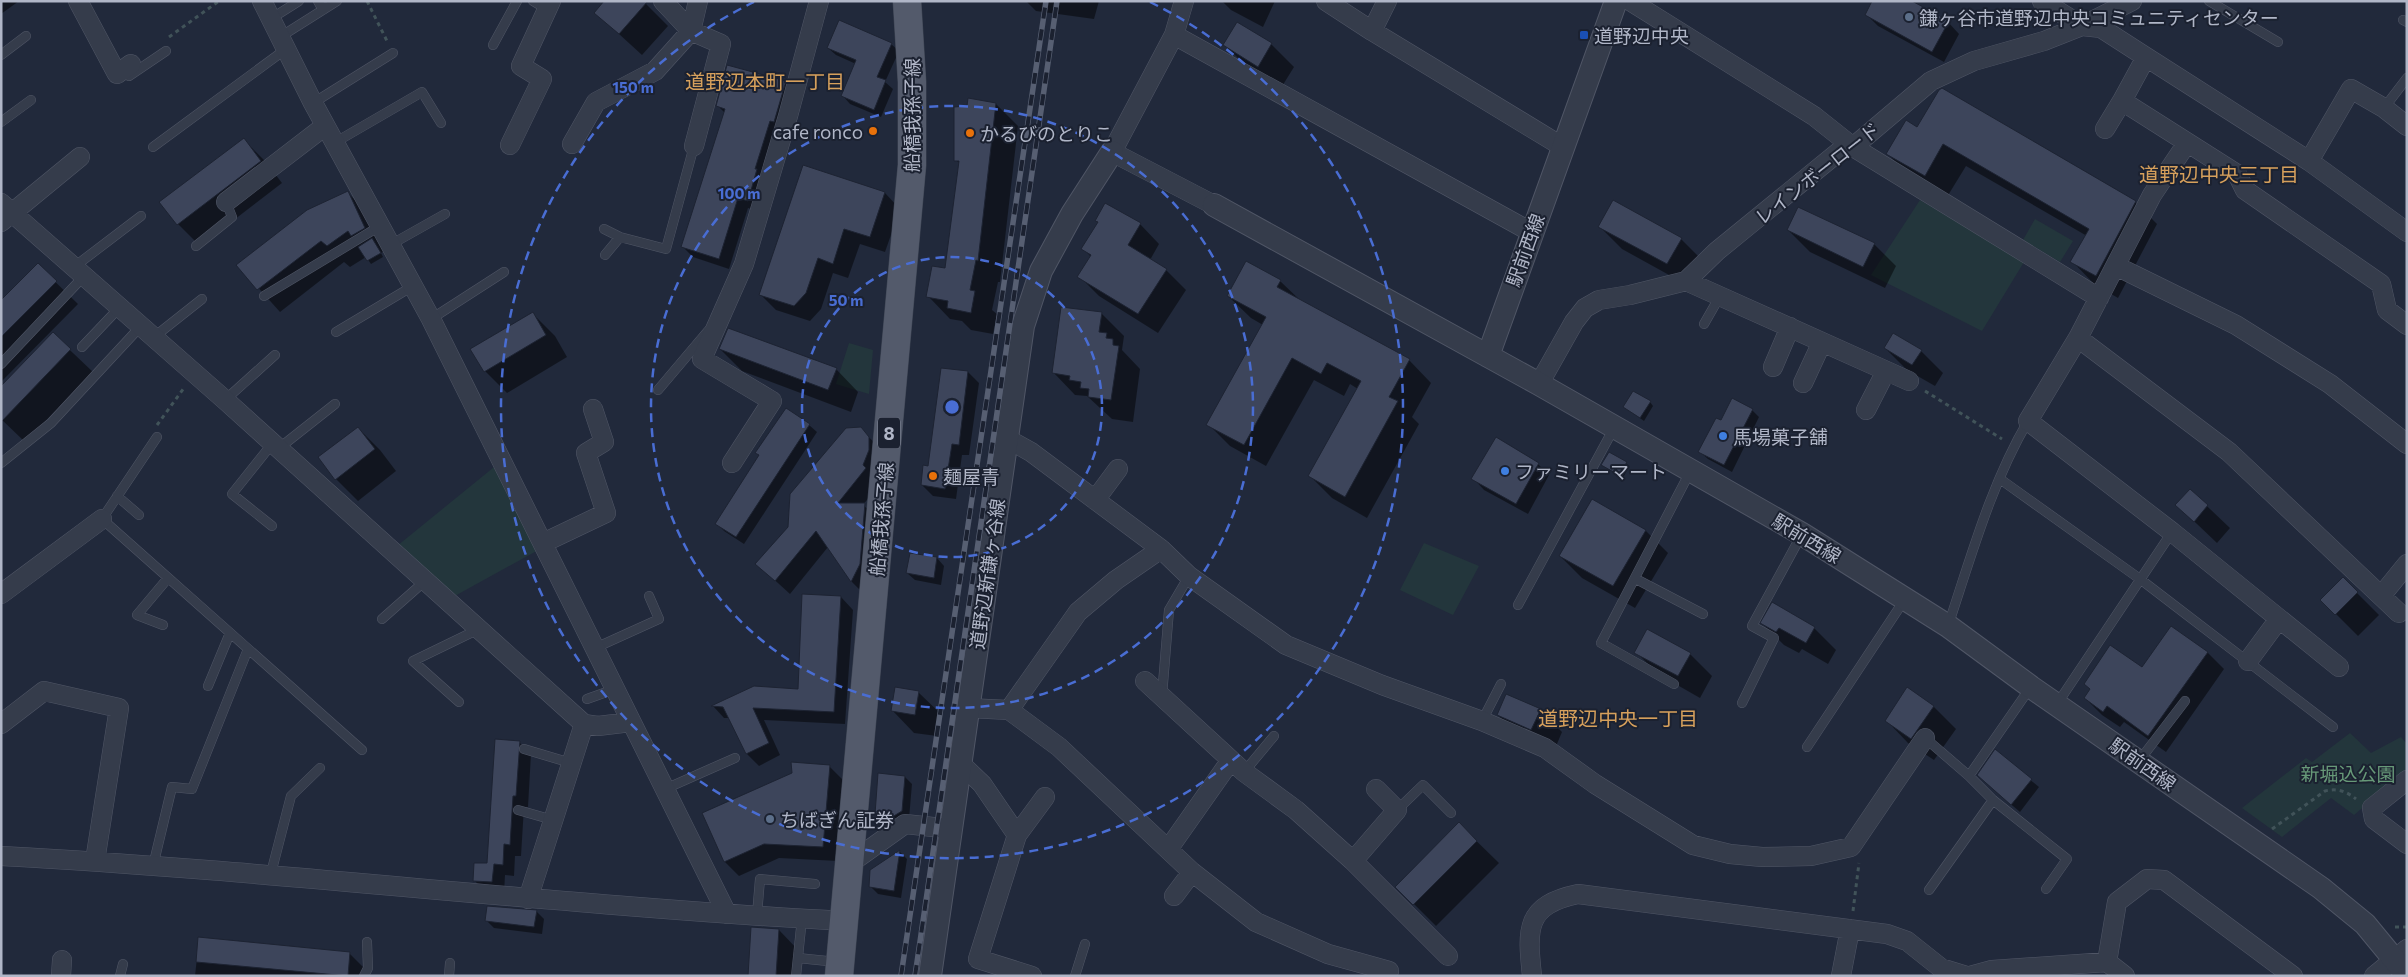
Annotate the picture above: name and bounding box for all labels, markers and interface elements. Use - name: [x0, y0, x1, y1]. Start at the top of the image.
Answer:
- place label: 鎌ヶ谷市道野辺中央コミュニティセンター: [1919, 6, 2279, 29]
- marker: 鎌ヶ谷市道野辺中央コミュニティセンター: [1903, 11, 1915, 23]
- place label: 道野辺中央: [1594, 24, 1689, 47]
- marker: 道野辺中央: [1578, 29, 1590, 41]
- street label: 船橋我孫子線: [900, 58, 923, 172]
- district label: 道野辺本町一丁目: [685, 69, 845, 93]
- text: 150 m: [612, 78, 654, 96]
- street label: レインボーロード: [1750, 117, 1884, 229]
- place label: cafe ronco: [773, 120, 863, 143]
- place label: かるびのとりこ: [980, 122, 1113, 145]
- marker: cafe ronco: [867, 125, 879, 137]
- marker: かるびのとりこ: [964, 127, 976, 139]
- district label: 道野辺中央三丁目: [2139, 162, 2299, 186]
- text: 100 m: [718, 184, 760, 202]
- street label: 駅前西線: [1501, 210, 1549, 290]
- text: 50 m: [829, 291, 863, 309]
- centre of rings: [943, 398, 961, 416]
- road number: 8: [878, 418, 900, 448]
- place label: 馬場菓子舗: [1733, 425, 1828, 448]
- marker: 馬場菓子舗: [1717, 430, 1729, 442]
- place label: ファミリーマート: [1515, 460, 1667, 483]
- street label: 船橋我孫子線: [865, 461, 897, 577]
- place label: 麺屋青: [943, 465, 1000, 488]
- marker: ファミリーマート: [1499, 465, 1511, 477]
- marker: 麺屋青: [927, 470, 939, 482]
- street label: 道野辺新鎌ヶ谷線: [965, 497, 1009, 651]
- street label: 駅前西線: [1768, 509, 1846, 567]
- district label: 道野辺中央一丁目: [1538, 706, 1698, 730]
- street label: 駅前西線: [2105, 733, 2181, 795]
- park label: 新堀込公園: [2300, 762, 2396, 785]
- place label: ちばぎん証券: [780, 808, 894, 831]
- marker: ちばぎん証券: [764, 813, 776, 825]

